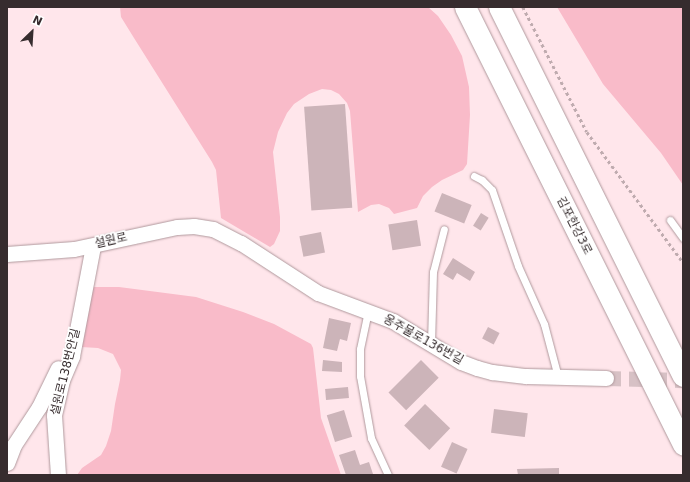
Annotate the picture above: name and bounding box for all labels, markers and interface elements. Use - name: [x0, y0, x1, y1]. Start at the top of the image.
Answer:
- north arrow: [12, 12, 52, 52]
- text: N: [30, 13, 44, 29]
- street label: 김포한강3로: [553, 195, 595, 257]
- street label: 설원로: [93, 230, 129, 252]
- street label: 옹주물로136번길: [381, 312, 465, 368]
- street label: 설원로138번안길: [48, 327, 84, 417]

